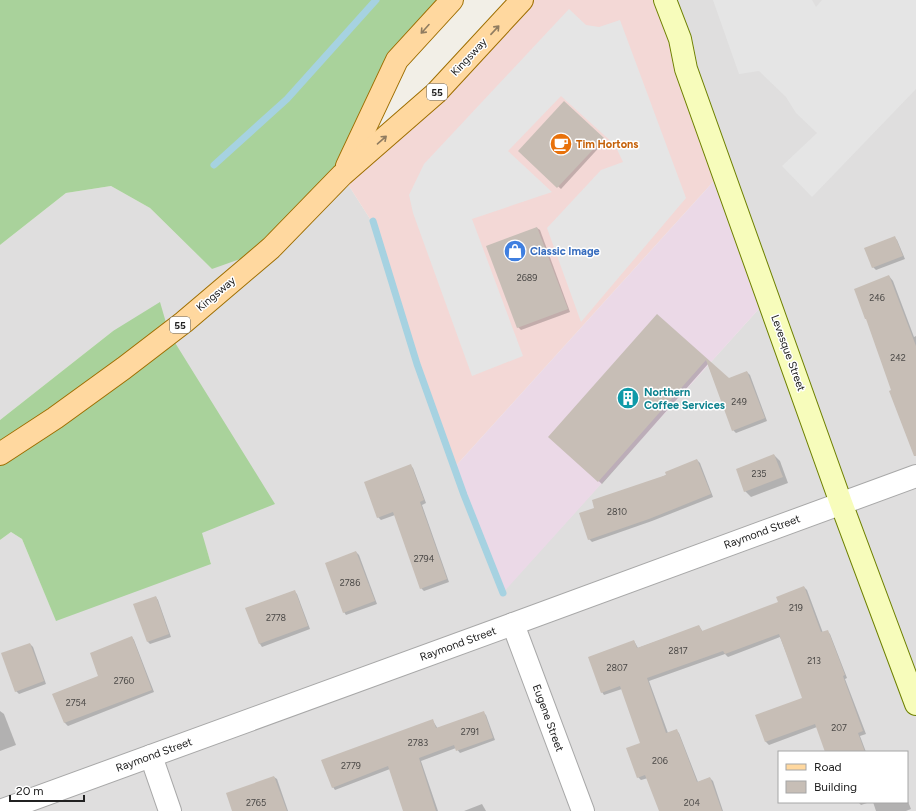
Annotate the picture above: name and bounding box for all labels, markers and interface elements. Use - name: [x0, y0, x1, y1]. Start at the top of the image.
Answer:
- one-way arrow: [421, 24, 430, 34]
- one-way arrow: [490, 24, 499, 35]
- street label: Kingsway: [448, 35, 490, 79]
- road number: 55: [427, 84, 447, 100]
- cafe icon: Tim Hortons: [548, 131, 574, 157]
- one-way arrow: [377, 136, 387, 145]
- place label: Tim Hortons: [576, 138, 638, 151]
- shop icon: Classic Image: [502, 238, 528, 264]
- place label: Classic Image: [530, 245, 600, 258]
- house number: 2689: [517, 272, 537, 283]
- street label: Kingsway: [194, 274, 238, 314]
- house number: 246: [869, 292, 885, 303]
- street label: Levesque Street: [768, 313, 808, 393]
- road number: 55: [170, 317, 190, 333]
- house number: 242: [890, 352, 906, 363]
- building icon: Northern Coffee Services: [615, 385, 641, 411]
- place label: Northern Coffee Services: [644, 386, 725, 412]
- house number: 249: [731, 396, 747, 407]
- house number: 235: [751, 468, 767, 479]
- house number: 2810: [607, 506, 627, 517]
- street label: Raymond Street: [722, 512, 802, 552]
- house number: 2794: [414, 553, 435, 564]
- house number: 2786: [340, 577, 360, 588]
- house number: 219: [789, 602, 803, 613]
- house number: 2778: [266, 612, 287, 623]
- street label: Raymond Street: [418, 624, 498, 664]
- house number: 2817: [668, 645, 688, 656]
- house number: 213: [807, 655, 821, 666]
- house number: 2807: [606, 662, 628, 673]
- house number: 2760: [114, 675, 135, 686]
- street label: Eugene Street: [530, 683, 566, 753]
- house number: 2754: [66, 697, 87, 708]
- house number: 207: [831, 722, 847, 733]
- house number: 2791: [461, 726, 479, 737]
- street label: Raymond Street: [114, 735, 194, 775]
- house number: 2783: [408, 737, 428, 748]
- legend: [778, 751, 908, 803]
- house number: 206: [652, 755, 668, 766]
- house number: 2779: [341, 760, 361, 771]
- text: Road: [814, 760, 842, 774]
- scale bar: [10, 777, 84, 803]
- text: Building: [814, 780, 857, 794]
- text: 20 m: [16, 784, 44, 798]
- house number: 2765: [246, 797, 266, 808]
- house number: 204: [684, 797, 701, 808]

